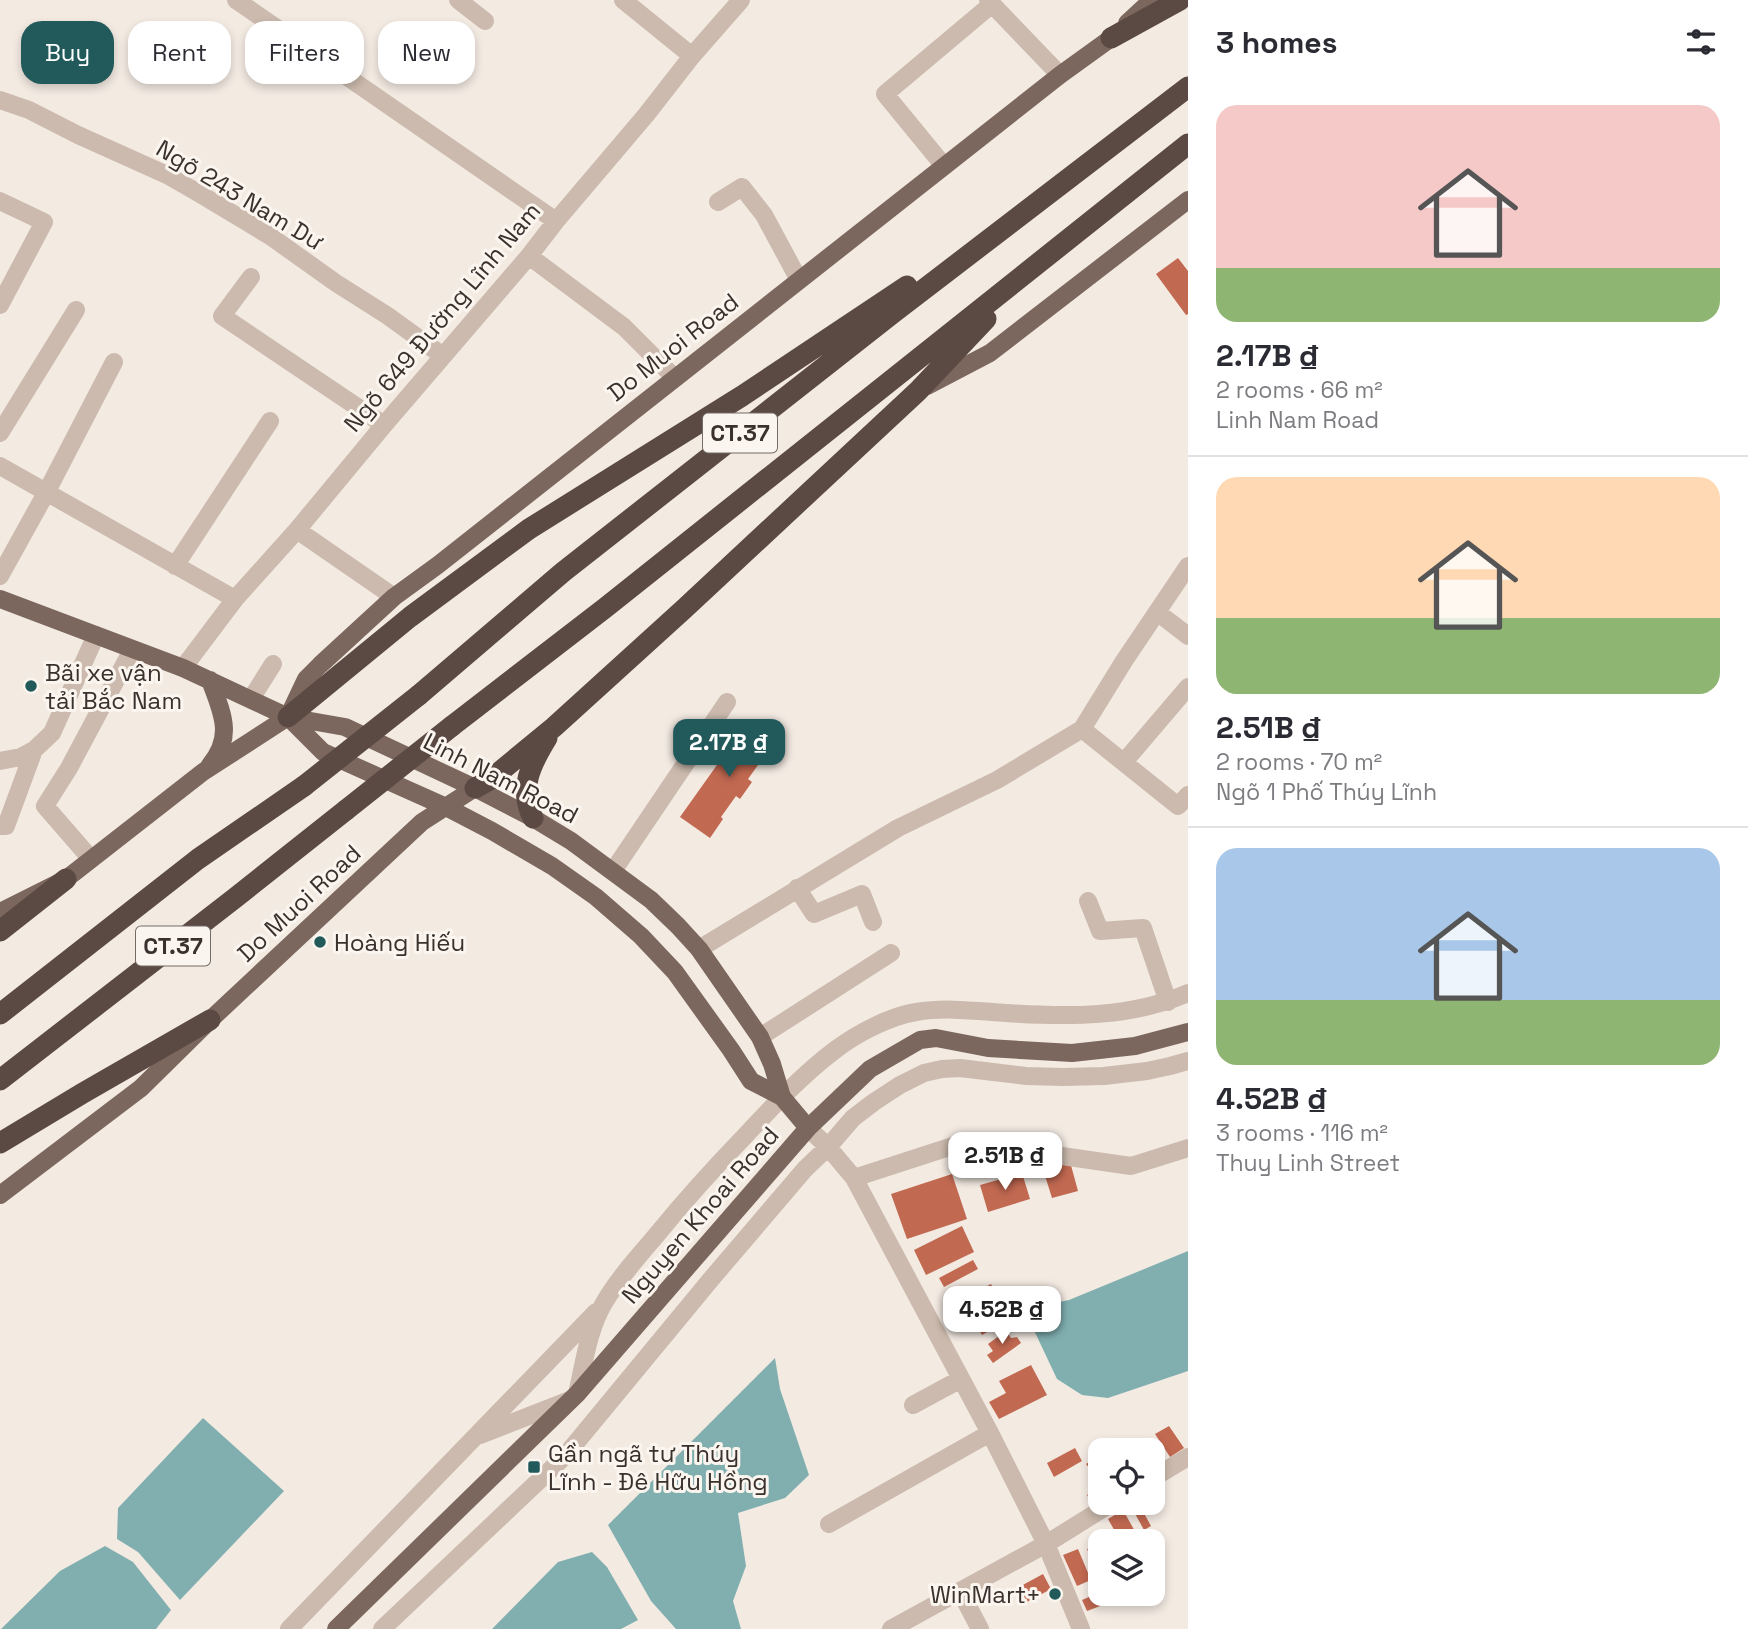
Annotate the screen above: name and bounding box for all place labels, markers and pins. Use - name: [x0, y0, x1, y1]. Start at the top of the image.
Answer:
- place label: Bãi xe vận tải Bắc Nam: [45, 657, 182, 716]
- marker: Bãi xe vận tải Bắc Nam: [23, 678, 39, 694]
- pin: 2.17B ₫: [664, 720, 794, 779]
- place label: Hoàng Hiếu: [334, 927, 465, 958]
- marker: Hoàng Hiếu: [312, 934, 328, 950]
- pin: 2.51B ₫: [940, 1132, 1070, 1192]
- pin: 4.52B ₫: [937, 1286, 1067, 1346]
- place label: Gần ngã tư Thúy Lĩnh - Đê Hữu Hồng: [548, 1438, 768, 1497]
- marker: Gần ngã tư Thúy Lĩnh - Đê Hữu Hồng: [526, 1459, 542, 1475]
- place label: WinMart+: [930, 1579, 1041, 1610]
- marker: WinMart+: [1047, 1586, 1063, 1602]

